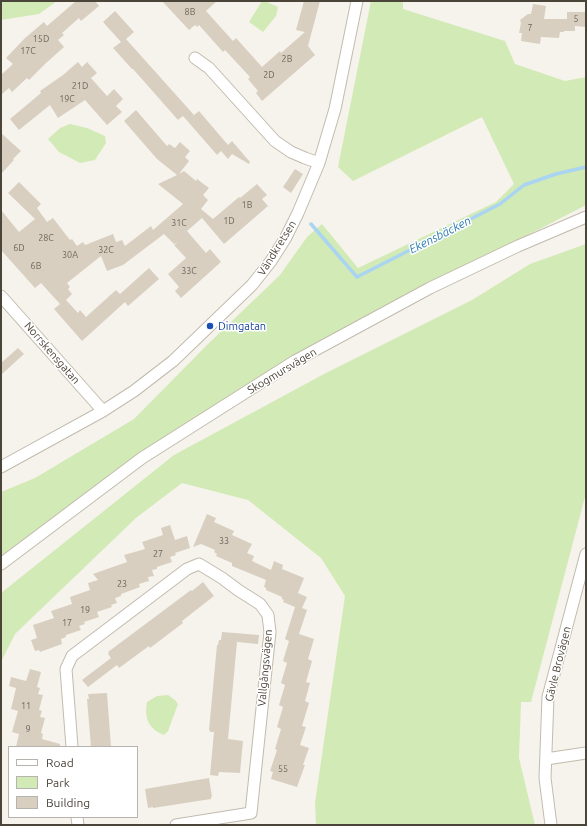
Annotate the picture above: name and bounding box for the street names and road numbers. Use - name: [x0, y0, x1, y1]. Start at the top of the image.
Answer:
- street label: Vändkretsen: [255, 218, 299, 278]
- street label: Norrskensgatan: [21, 319, 83, 387]
- street label: Skogmursvägen: [245, 345, 319, 397]
- street label: Gävle Brovägen: [542, 625, 574, 703]
- street label: Vallgångsvägen: [255, 629, 275, 707]

